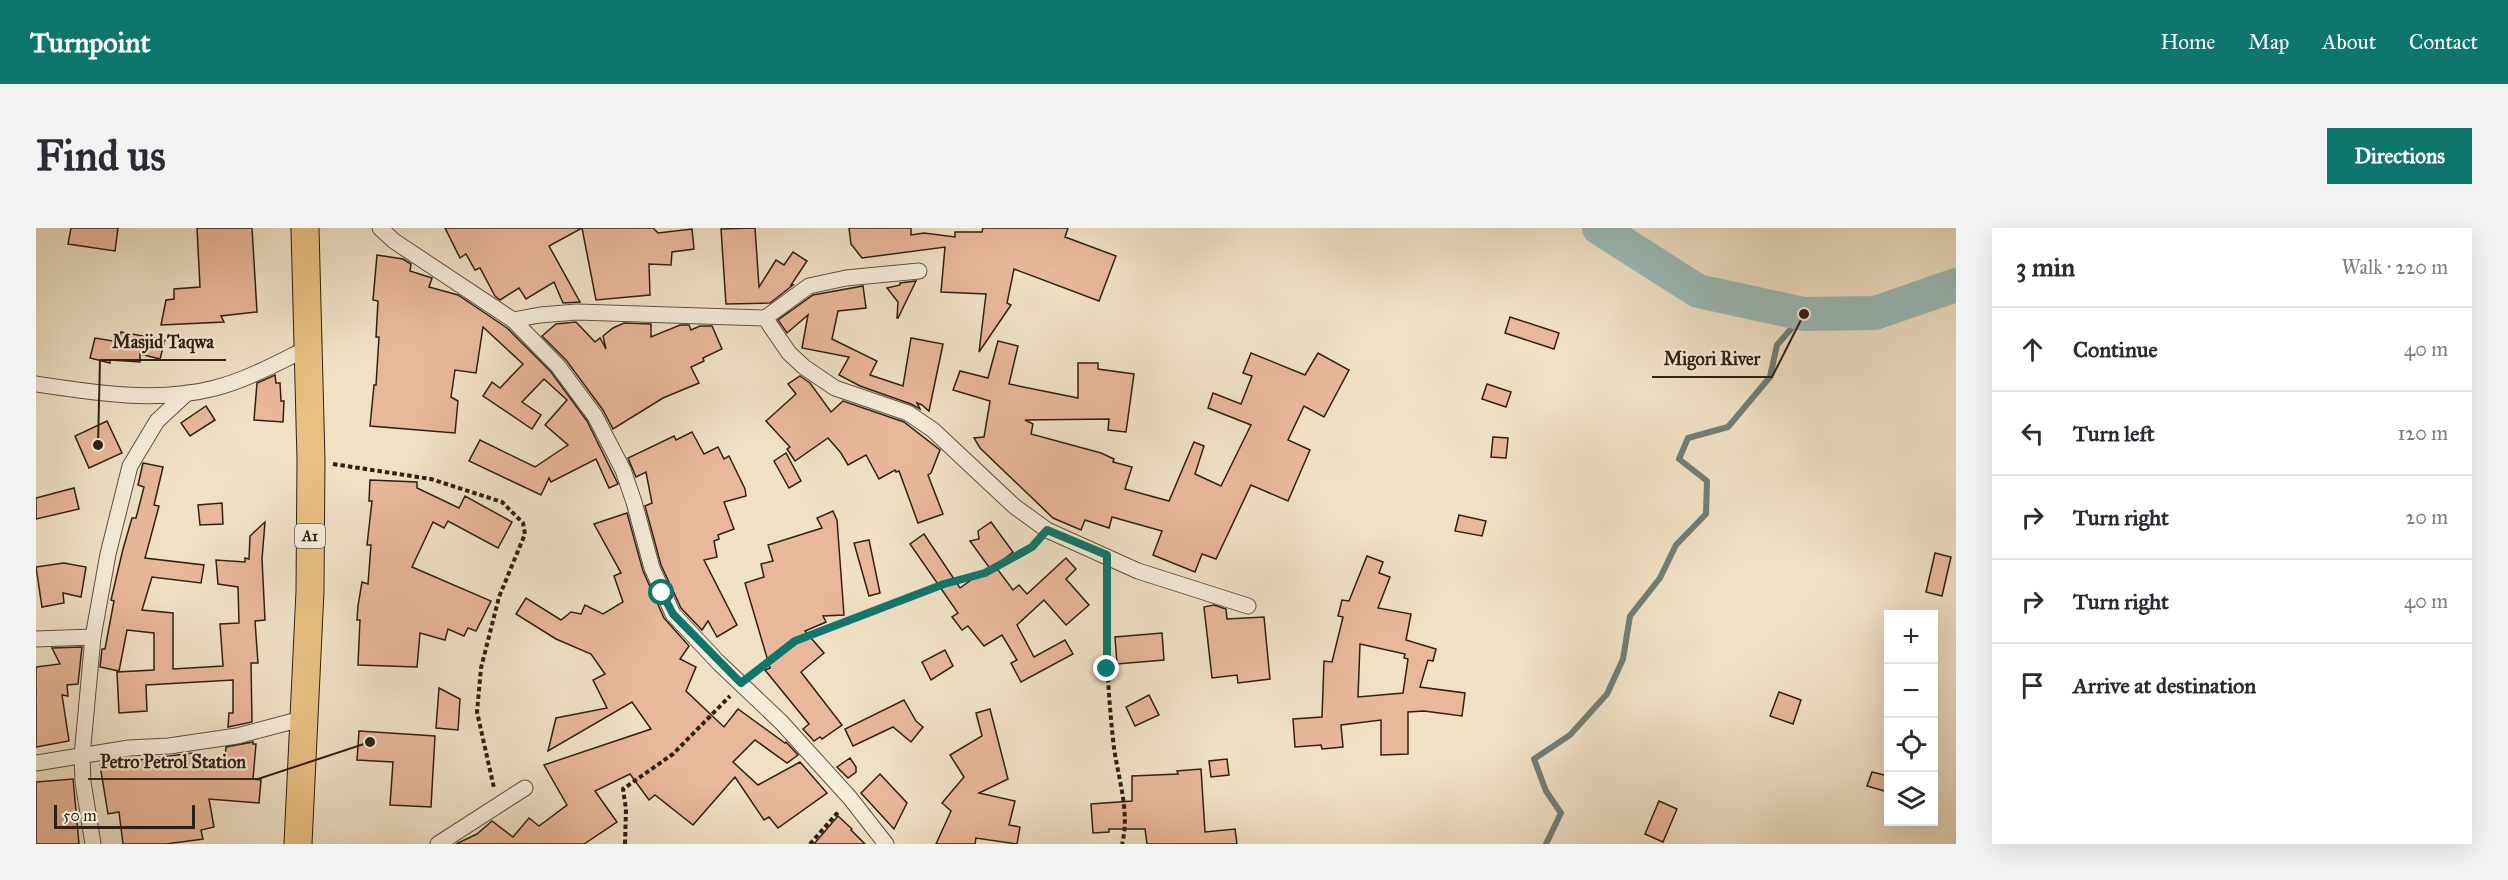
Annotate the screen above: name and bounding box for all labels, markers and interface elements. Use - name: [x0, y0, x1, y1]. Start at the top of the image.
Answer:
- text: Turnpoint: [30, 25, 150, 60]
- text: Home: [2160, 29, 2215, 55]
- text: Map: [2248, 29, 2289, 55]
- text: About: [2322, 29, 2376, 55]
- text: Contact: [2409, 29, 2478, 55]
- button: Directions: [2327, 128, 2472, 184]
- text: Find us: [36, 130, 166, 182]
- text: 3 min: [2016, 251, 2075, 283]
- text: Walk · 220 m: [2341, 255, 2448, 279]
- callout: Masjid Taqwa: [100, 324, 226, 360]
- text: Masjid Taqwa: [112, 331, 214, 354]
- icon: ahead: [2016, 333, 2049, 366]
- text: Continue: [2073, 336, 2158, 363]
- text: 40 m: [2404, 337, 2448, 361]
- callout: Migori River: [1652, 341, 1772, 377]
- text: Migori River: [1664, 348, 1762, 371]
- icon: left: [2016, 417, 2049, 450]
- text: Turn left: [2073, 420, 2155, 447]
- text: 120 m: [2397, 421, 2448, 445]
- icon: right: [2016, 501, 2049, 534]
- text: Turn right: [2073, 504, 2169, 531]
- text: 20 m: [2405, 505, 2448, 529]
- road number: A1: [295, 524, 325, 548]
- route start: [648, 579, 674, 605]
- icon: right: [2016, 585, 2049, 618]
- text: Turn right: [2073, 588, 2169, 615]
- text: 40 m: [2404, 589, 2448, 613]
- map controls: [1884, 610, 1938, 826]
- button: +: [1884, 610, 1938, 664]
- route end: [1093, 655, 1119, 681]
- button: −: [1884, 664, 1938, 718]
- icon: arrive: [2016, 669, 2049, 702]
- text: Arrive at destination: [2073, 672, 2256, 699]
- button: locate: [1884, 718, 1938, 772]
- callout: Petro Petrol Station: [88, 743, 258, 779]
- text: Petro Petrol Station: [100, 751, 246, 773]
- button: layers: [1884, 772, 1938, 826]
- scale bar: [54, 802, 195, 830]
- text: 50 m: [63, 806, 97, 825]

